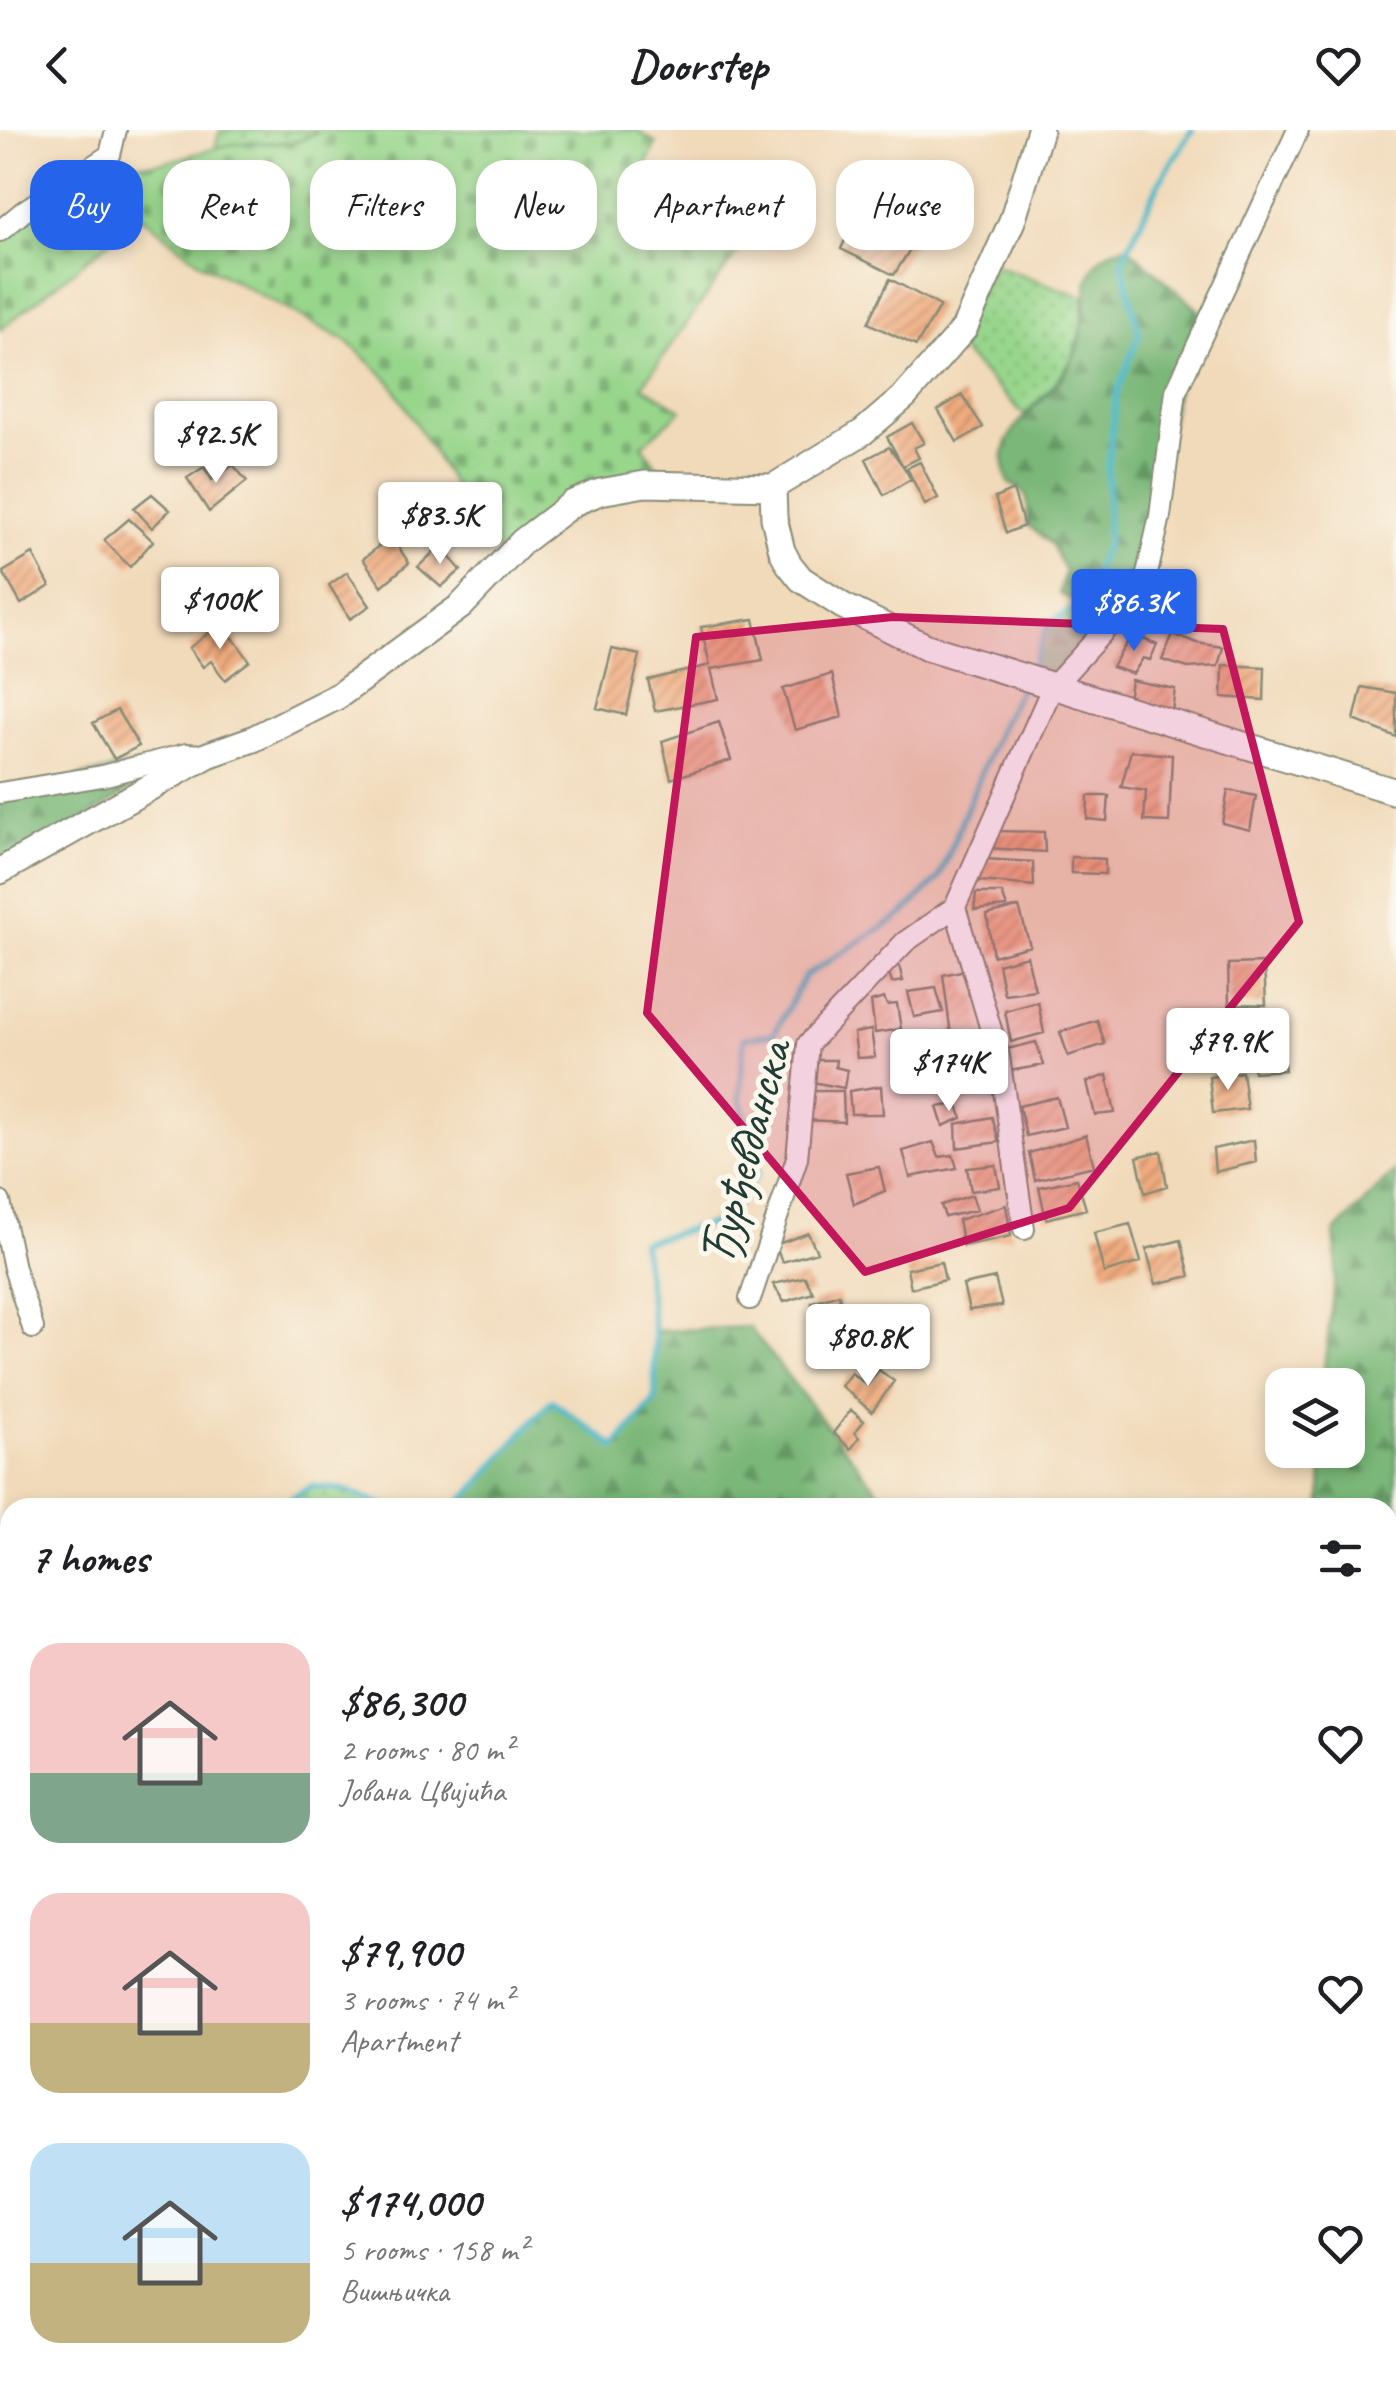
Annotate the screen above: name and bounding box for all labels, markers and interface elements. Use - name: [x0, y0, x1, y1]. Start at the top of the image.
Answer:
- text: Doorstep: [629, 37, 767, 94]
- icon: back: [30, 38, 85, 93]
- icon: heart: [1311, 38, 1366, 93]
- chip: Buy: [30, 160, 143, 250]
- chip: Rent: [163, 160, 290, 250]
- chip: Filters: [310, 160, 456, 250]
- chip: New: [476, 160, 597, 250]
- chip: Apartment: [617, 160, 816, 250]
- chip: House: [836, 160, 974, 250]
- pin: $92.5K: [135, 401, 297, 486]
- text: $92.5K: [176, 413, 256, 454]
- pin: $83.5K: [359, 482, 521, 567]
- text: $83.5K: [400, 494, 480, 535]
- pin: $100K: [150, 567, 290, 652]
- pin: $86.3K: [1053, 569, 1215, 654]
- text: $100K: [183, 579, 257, 620]
- text: $86.3K: [1094, 581, 1174, 622]
- pin: $79.9K: [1147, 1008, 1309, 1093]
- text: $79.9K: [1188, 1020, 1268, 1061]
- street label: Ђурђевданска: [685, 1029, 806, 1272]
- pin: $174K: [879, 1029, 1019, 1114]
- text: $174K: [912, 1041, 986, 1082]
- pin: $80.8K: [787, 1304, 949, 1389]
- text: $80.8K: [828, 1316, 908, 1357]
- map controls: [1265, 1368, 1365, 1468]
- button: layers: [1265, 1368, 1365, 1468]
- icon: filters: [1313, 1531, 1368, 1586]
- text: 7 homes: [30, 1532, 148, 1585]
- text: $86,300: [340, 1676, 463, 1729]
- icon: home: [110, 1683, 230, 1803]
- icon: heart: [1313, 1716, 1368, 1771]
- text: 2 rooms · 80 m²: [340, 1729, 513, 1770]
- text: Јована Цвијића: [340, 1770, 505, 1811]
- text: $79,900: [340, 1926, 461, 1979]
- icon: home: [110, 1933, 230, 2053]
- icon: heart: [1313, 1966, 1368, 2021]
- text: 3 rooms · 74 m²: [340, 1979, 513, 2020]
- text: Apartment: [340, 2020, 458, 2061]
- text: $174,000: [340, 2176, 480, 2229]
- icon: home: [110, 2183, 230, 2303]
- icon: heart: [1313, 2216, 1368, 2271]
- text: 5 rooms · 158 m²: [340, 2229, 527, 2270]
- text: Вишњичка: [340, 2270, 449, 2311]

